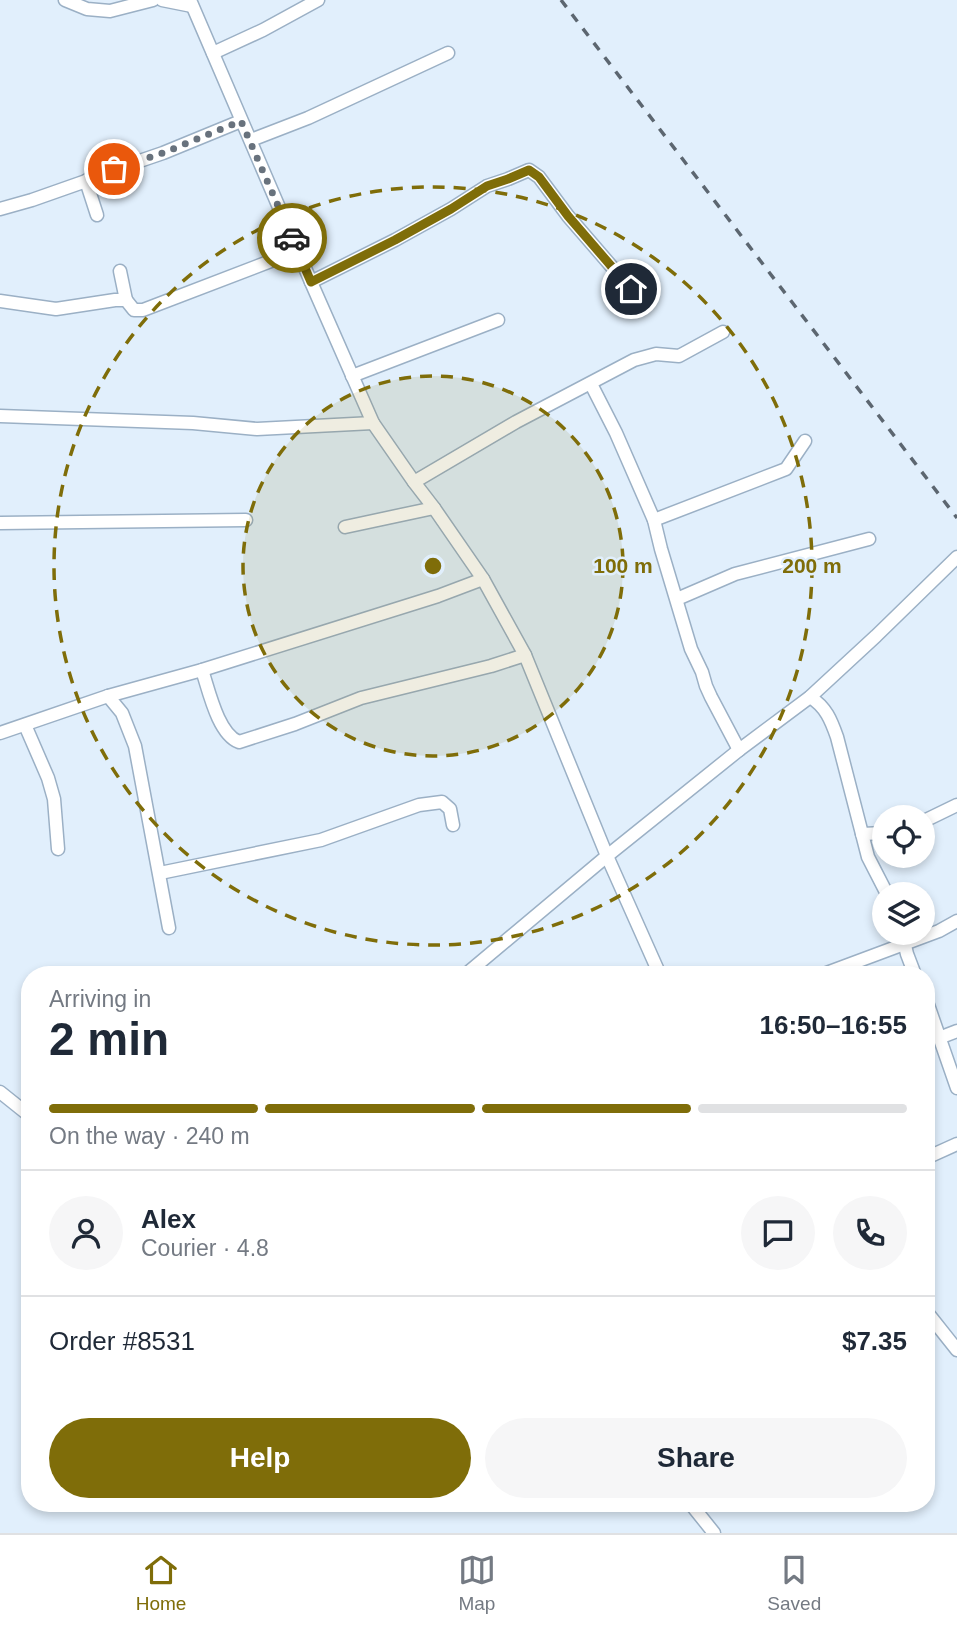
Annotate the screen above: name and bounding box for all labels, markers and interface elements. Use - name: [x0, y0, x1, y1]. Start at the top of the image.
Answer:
- pin: [84, 139, 144, 199]
- icon: bag: [95, 150, 133, 188]
- courier: [257, 203, 327, 273]
- icon: car: [273, 219, 311, 257]
- pin: [601, 259, 661, 319]
- icon: home: [612, 270, 650, 308]
- centre of rings: [421, 554, 445, 578]
- text: 100 m: [593, 554, 653, 577]
- text: 200 m: [782, 554, 842, 577]
- map controls: [872, 805, 935, 945]
- button: locate: [872, 805, 935, 868]
- button: layers: [872, 882, 935, 945]
- text: Arriving in: [49, 986, 151, 1012]
- text: 16:50–16:55: [760, 1010, 907, 1040]
- text: 2 min: [49, 1013, 169, 1065]
- text: On the way · 240 m: [49, 1123, 250, 1149]
- button: person: [49, 1196, 123, 1270]
- button: chat: [741, 1196, 815, 1270]
- button: phone: [833, 1196, 907, 1270]
- text: Alex: [141, 1204, 196, 1234]
- text: Courier · 4.8: [141, 1235, 269, 1261]
- text: Order #8531: [49, 1326, 195, 1356]
- text: $7.35: [842, 1326, 907, 1356]
- button: Help: [49, 1418, 471, 1498]
- button: Share: [485, 1418, 907, 1498]
- tab: Home: [136, 1551, 186, 1615]
- tab: Map: [458, 1551, 496, 1615]
- tab: Saved: [767, 1551, 821, 1615]

